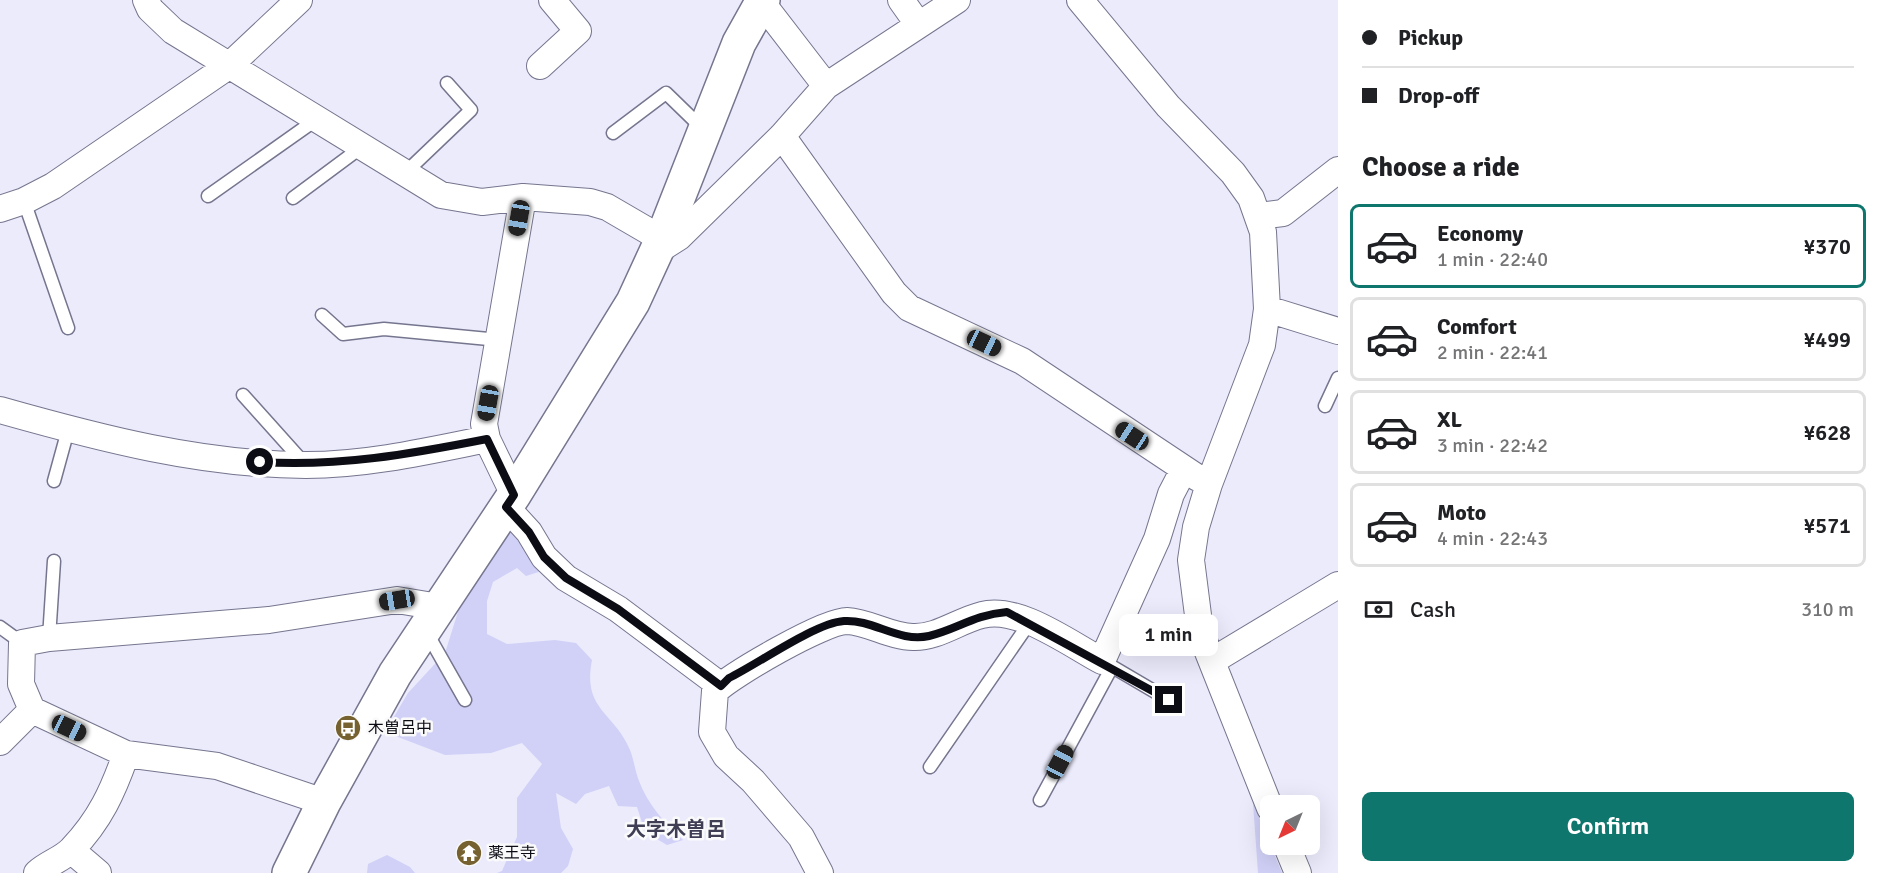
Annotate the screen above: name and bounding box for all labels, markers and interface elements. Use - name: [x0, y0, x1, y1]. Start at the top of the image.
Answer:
- text: Pickup: [1398, 24, 1463, 51]
- text: Drop-off: [1398, 82, 1479, 109]
- text: Choose a ride: [1362, 151, 1520, 184]
- car: [507, 199, 531, 237]
- icon: car: [1365, 219, 1419, 273]
- text: Economy: [1437, 220, 1523, 247]
- text: ¥370: [1803, 233, 1851, 260]
- text: 1 min · 22:40: [1437, 247, 1548, 272]
- icon: car: [1365, 312, 1419, 366]
- text: Comfort: [1437, 313, 1517, 340]
- text: ¥499: [1803, 326, 1851, 353]
- car: [964, 327, 1004, 359]
- text: 2 min · 22:41: [1437, 340, 1548, 365]
- car: [476, 384, 500, 422]
- icon: car: [1365, 405, 1419, 459]
- text: XL: [1437, 406, 1462, 433]
- car: [1112, 419, 1152, 453]
- text: ¥628: [1803, 419, 1851, 446]
- text: 3 min · 22:42: [1437, 433, 1548, 458]
- route start: [246, 448, 273, 475]
- icon: car: [1365, 498, 1419, 552]
- text: Moto: [1437, 499, 1486, 526]
- text: ¥571: [1803, 512, 1851, 539]
- text: 4 min · 22:43: [1437, 526, 1548, 551]
- car: [378, 588, 416, 612]
- icon: cash: [1362, 593, 1395, 626]
- text: Cash: [1410, 596, 1456, 623]
- text: 310 m: [1801, 597, 1854, 622]
- callout: 1 min: [1120, 613, 1218, 655]
- text: 1 min: [1145, 622, 1192, 647]
- route end: [1155, 686, 1182, 713]
- car: [49, 712, 89, 744]
- bus stop icon: 木曽呂中: [333, 713, 363, 743]
- place label: 木曽呂中: [368, 718, 432, 738]
- car: [1044, 742, 1076, 782]
- button: Confirm: [1362, 792, 1854, 861]
- north arrow: [1260, 795, 1320, 855]
- map controls: [1260, 795, 1320, 855]
- district label: 大字木曽呂: [626, 817, 726, 842]
- temple icon: 薬王寺: [454, 838, 484, 868]
- place label: 薬王寺: [488, 843, 536, 863]

